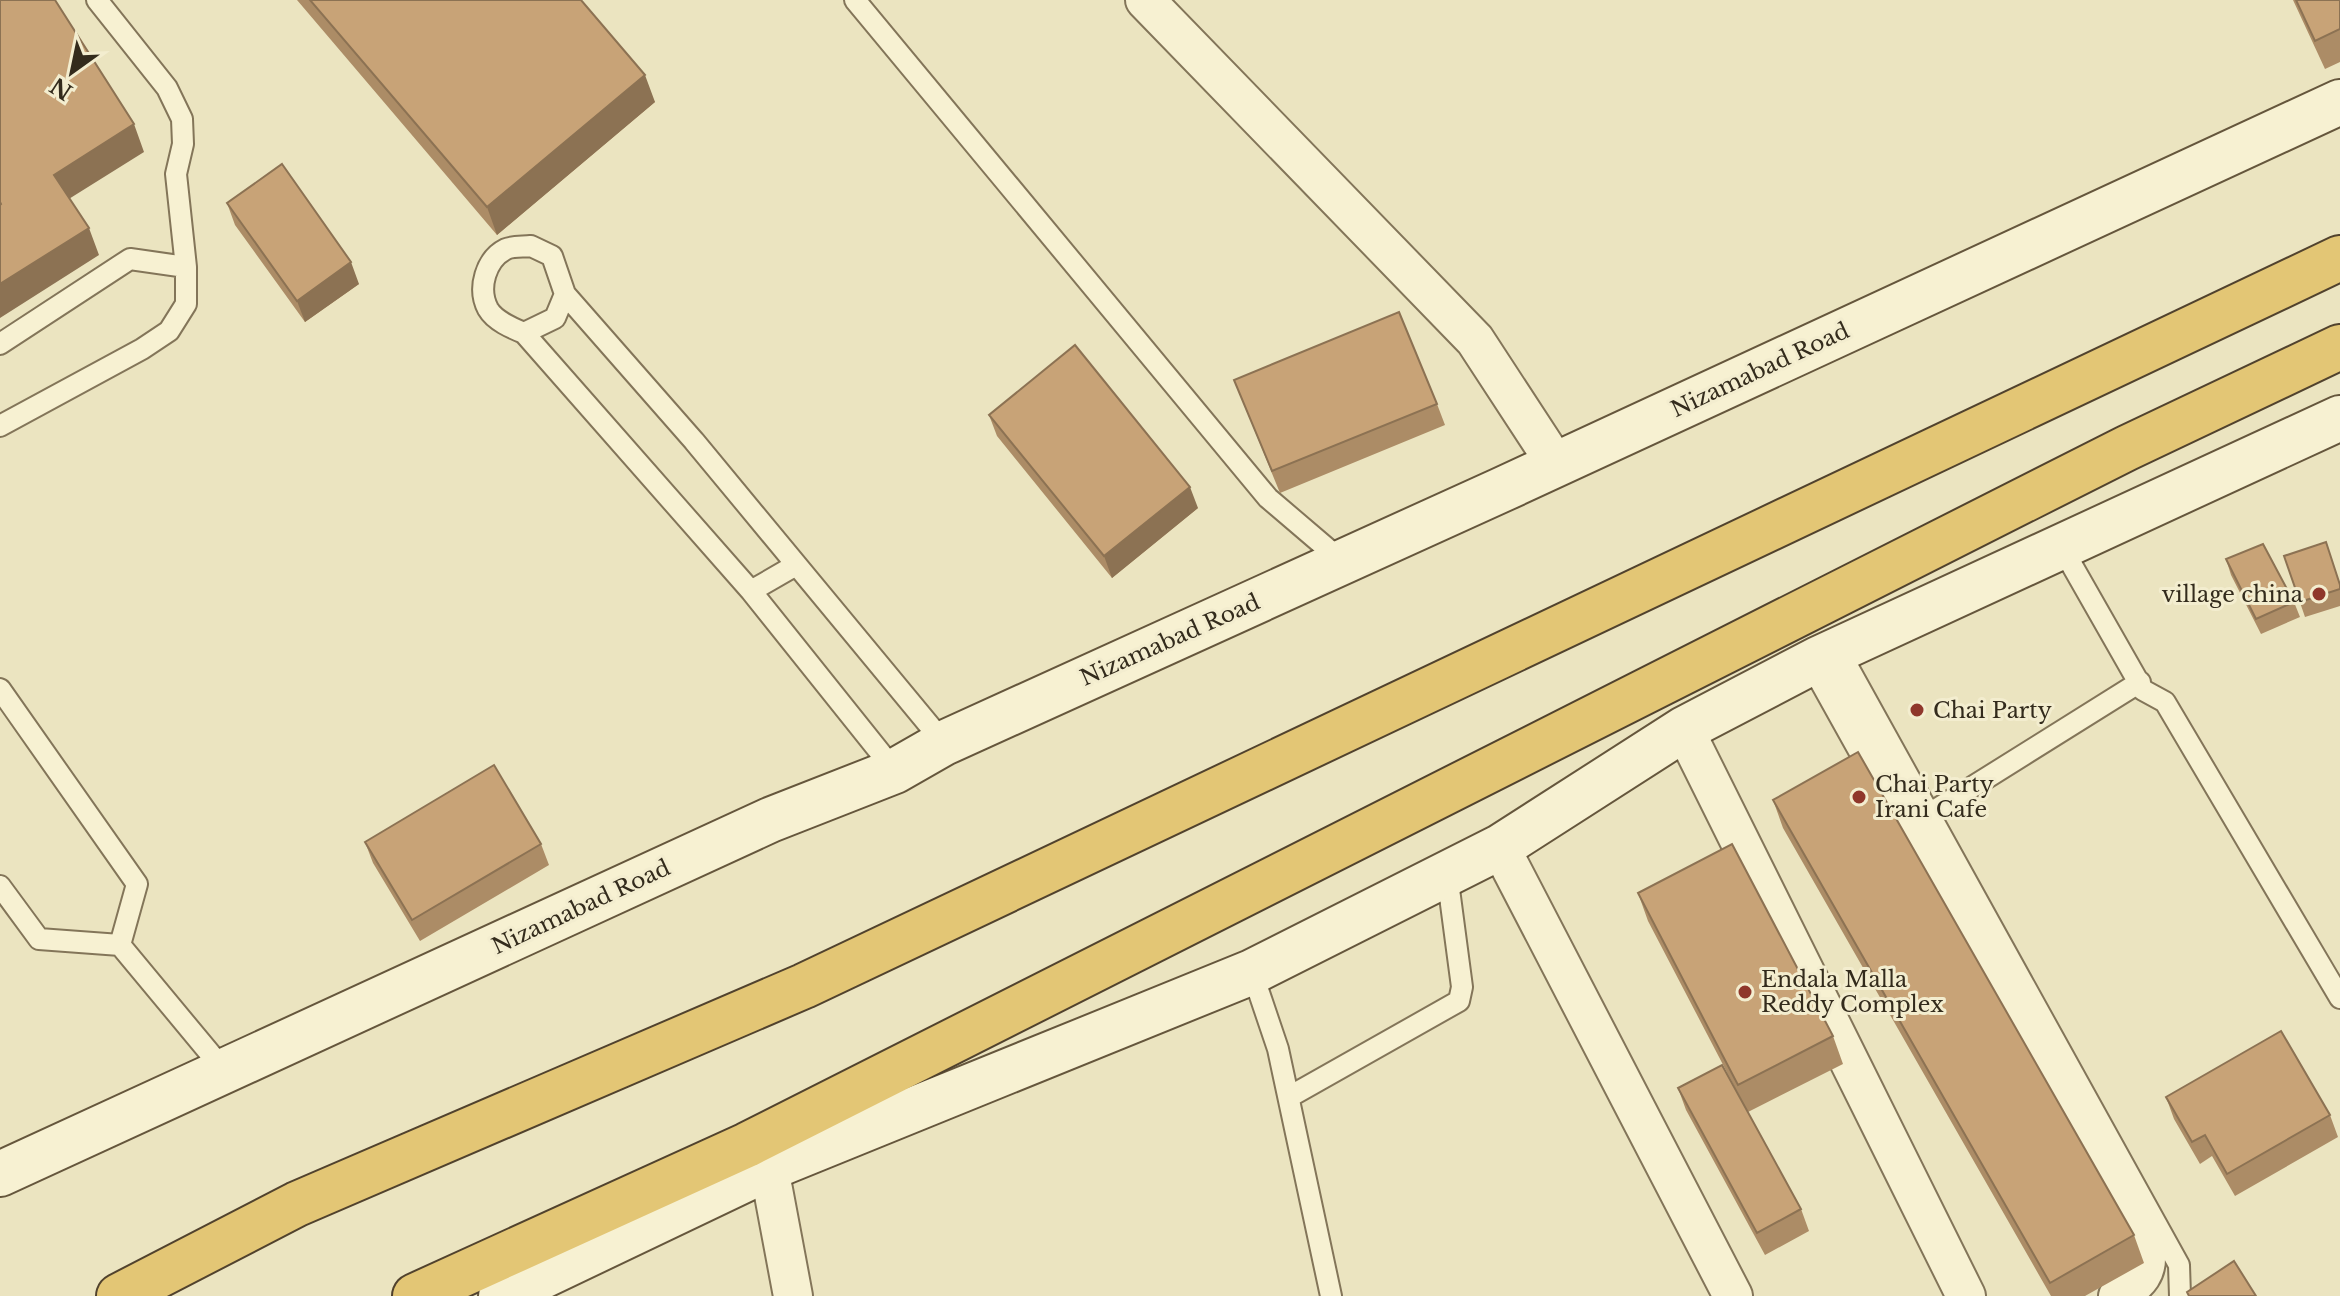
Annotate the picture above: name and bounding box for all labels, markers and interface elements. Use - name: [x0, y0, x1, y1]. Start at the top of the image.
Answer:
- north arrow: [32, 32, 112, 112]
- text: N: [45, 71, 77, 105]
- street label: Nizamabad Road: [1667, 317, 1854, 423]
- place label: village china: [2162, 581, 2304, 608]
- marker: village china: [2310, 585, 2328, 603]
- street label: Nizamabad Road: [1076, 588, 1264, 692]
- place label: Chai Party: [1933, 697, 2052, 724]
- marker: Chai Party: [1908, 701, 1926, 719]
- place label: Chai Party Irani Cafe: [1875, 771, 1994, 823]
- marker: Chai Party Irani Cafe: [1850, 788, 1868, 806]
- street label: Nizamabad Road: [488, 854, 675, 960]
- place label: Endala Malla Reddy Complex: [1761, 966, 1944, 1018]
- marker: Endala Malla Reddy Complex: [1736, 983, 1754, 1001]

